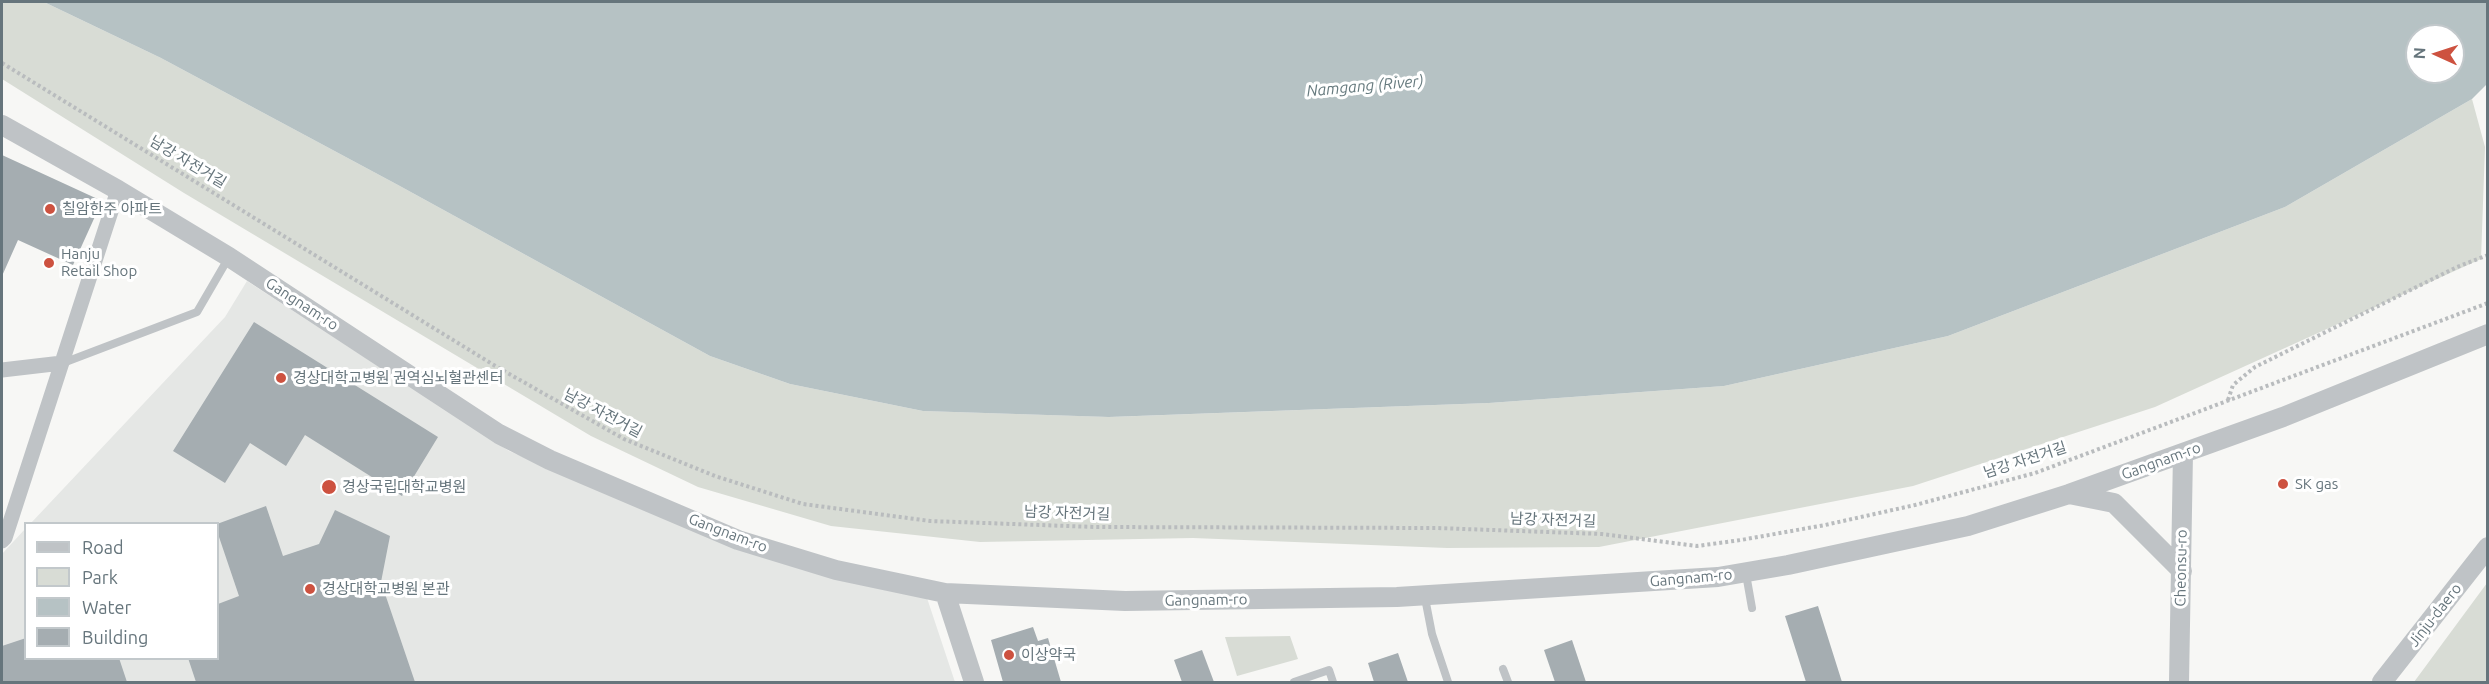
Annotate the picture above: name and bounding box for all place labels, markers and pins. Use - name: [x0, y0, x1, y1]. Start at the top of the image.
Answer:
- place label: 칠암한주 아파트: [62, 200, 162, 218]
- marker: 칠암한주 아파트: [43, 202, 57, 216]
- place label: Hanju Retail Shop: [61, 245, 137, 280]
- marker: Hanju Retail Shop: [42, 256, 56, 270]
- place label: 경상대학교병원 권역심뇌혈관센터: [293, 369, 503, 387]
- marker: 경상대학교병원 권역심뇌혈관센터: [274, 371, 288, 385]
- place label: SK gas: [2295, 475, 2338, 493]
- marker: SK gas: [2276, 477, 2290, 491]
- marker: 경상국립대학교병원: [320, 478, 338, 496]
- place label: 경상국립대학교병원: [342, 478, 466, 496]
- place label: 경상대학교병원 본관: [322, 580, 450, 598]
- marker: 경상대학교병원 본관: [303, 582, 317, 596]
- place label: 이상약국: [1021, 646, 1076, 664]
- marker: 이상약국: [1002, 648, 1016, 662]

